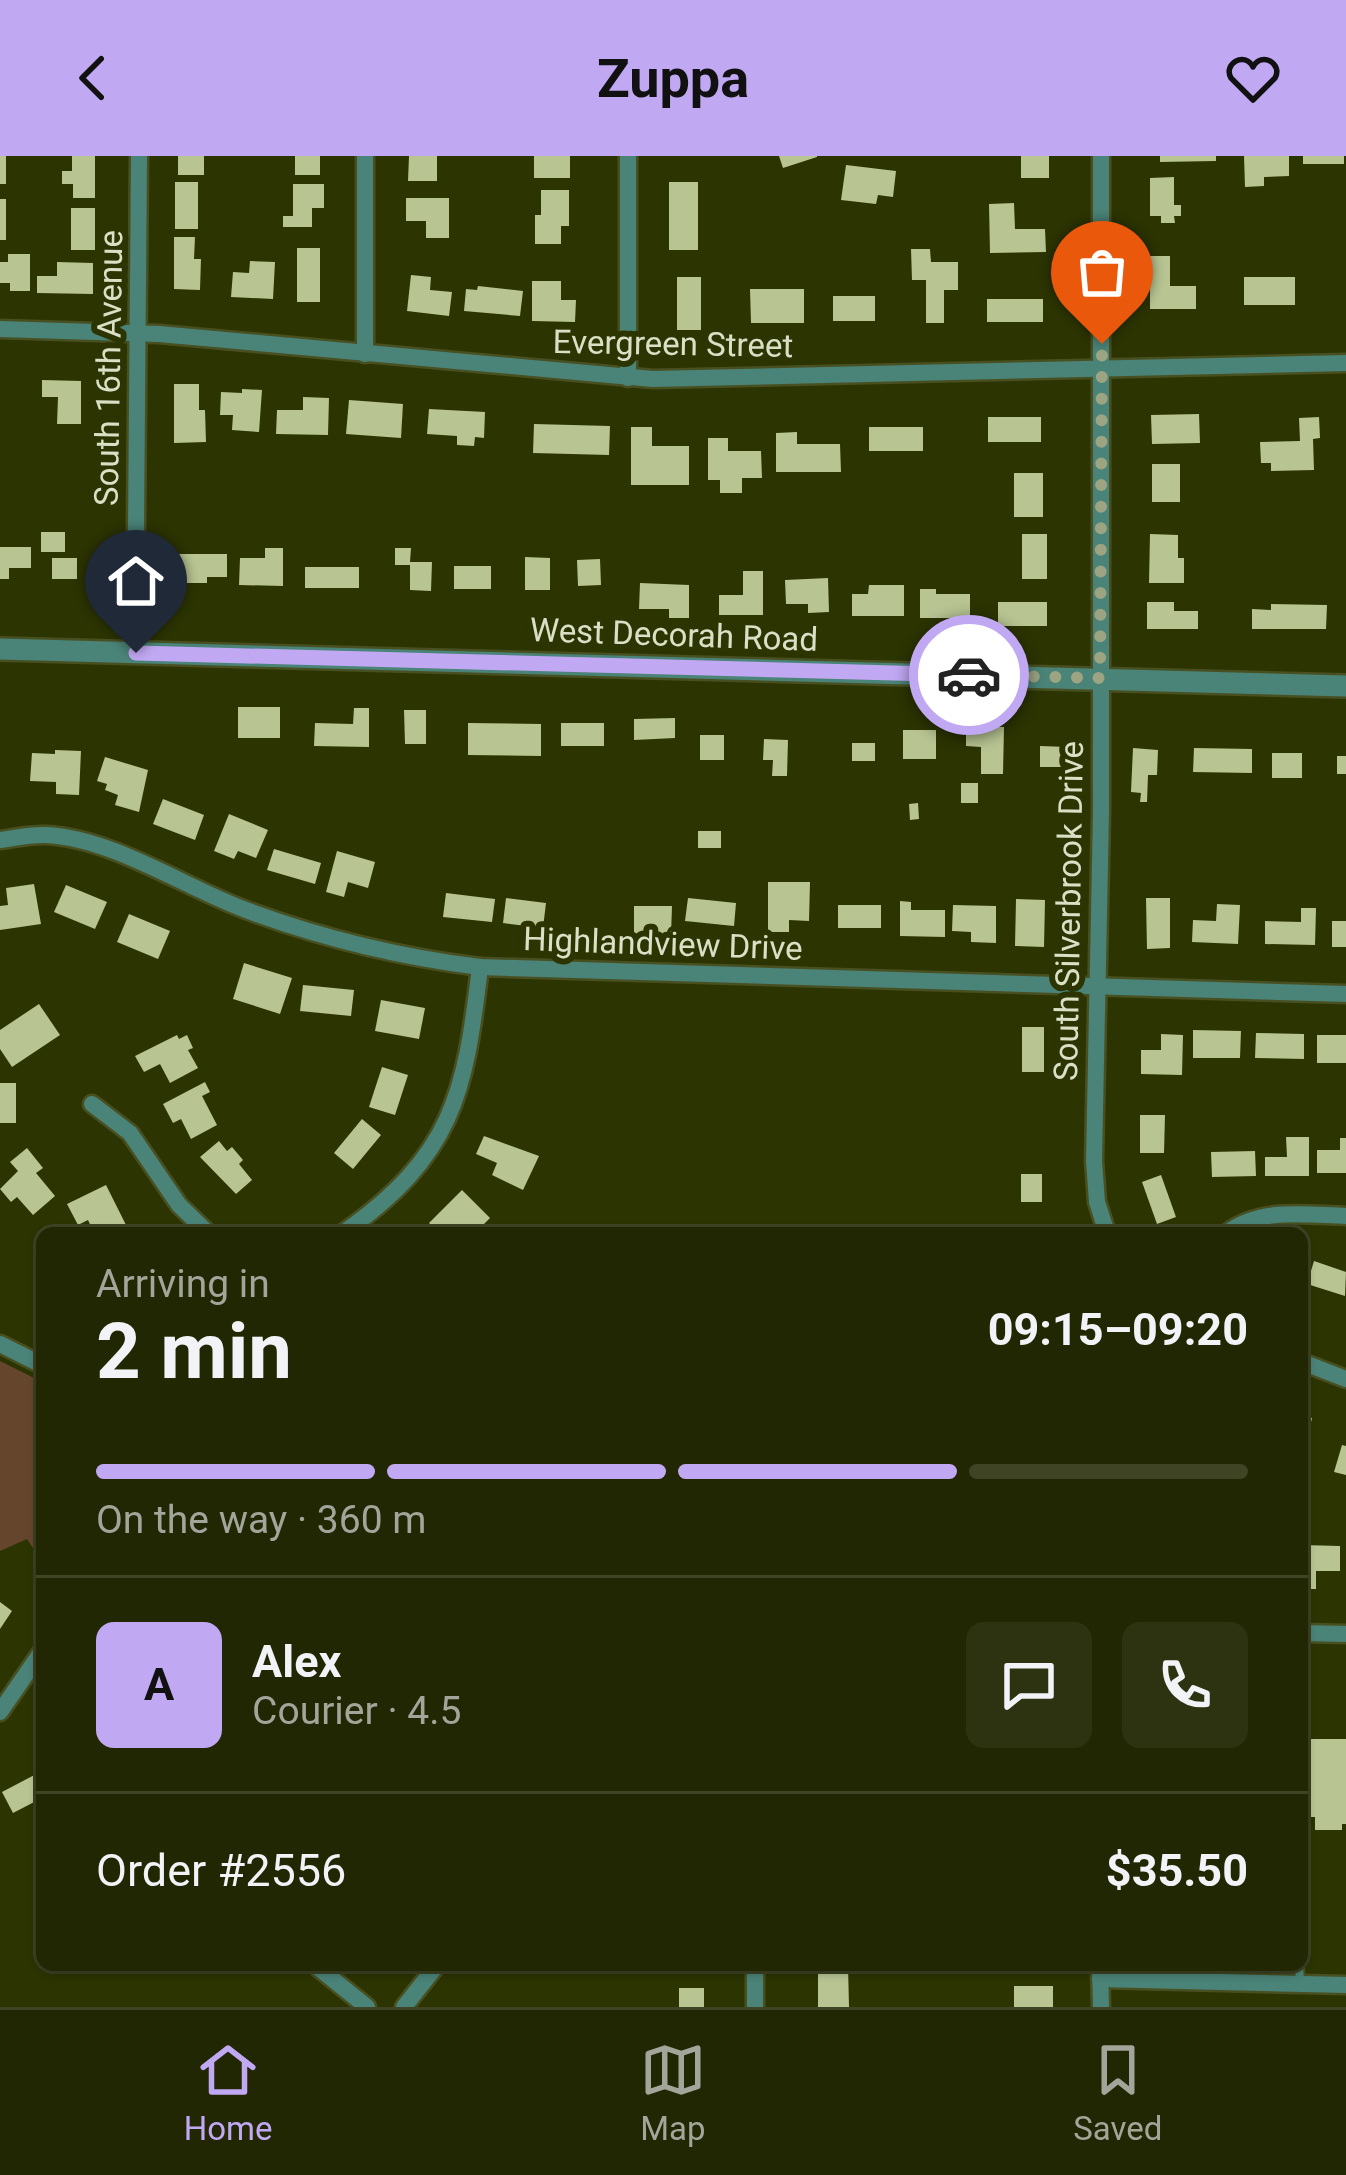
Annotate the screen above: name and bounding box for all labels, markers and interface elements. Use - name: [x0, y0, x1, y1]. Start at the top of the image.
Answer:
- icon: back: [60, 45, 126, 111]
- icon: heart: [1220, 45, 1286, 111]
- text: Zuppa: [597, 47, 749, 110]
- pin: [1051, 221, 1153, 344]
- street label: South 16th Avenue: [87, 230, 130, 506]
- icon: bag: [1069, 239, 1135, 305]
- street label: Evergreen Street: [552, 322, 794, 365]
- pin: [85, 530, 187, 653]
- icon: home: [103, 548, 169, 614]
- street label: West Decorah Road: [529, 610, 819, 659]
- courier: [909, 615, 1029, 735]
- icon: car: [936, 642, 1002, 708]
- street label: South Silverbrook Drive: [1046, 741, 1091, 1081]
- street label: Highlandview Drive: [523, 919, 803, 968]
- text: Arriving in: [96, 1261, 270, 1307]
- text: 09:15–09:20: [988, 1303, 1248, 1356]
- text: 2 min: [96, 1306, 292, 1397]
- text: On the way · 360 m: [96, 1497, 427, 1543]
- button: chat: [966, 1622, 1092, 1748]
- button: phone: [1122, 1622, 1248, 1748]
- text: Alex: [252, 1635, 341, 1688]
- text: A: [144, 1658, 174, 1711]
- text: Courier · 4.5: [252, 1688, 461, 1734]
- text: Order #2556: [96, 1844, 346, 1897]
- text: $35.50: [1106, 1844, 1248, 1897]
- tab: Home: [184, 2037, 272, 2148]
- tab: Map: [640, 2037, 706, 2148]
- tab: Saved: [1073, 2037, 1162, 2148]

